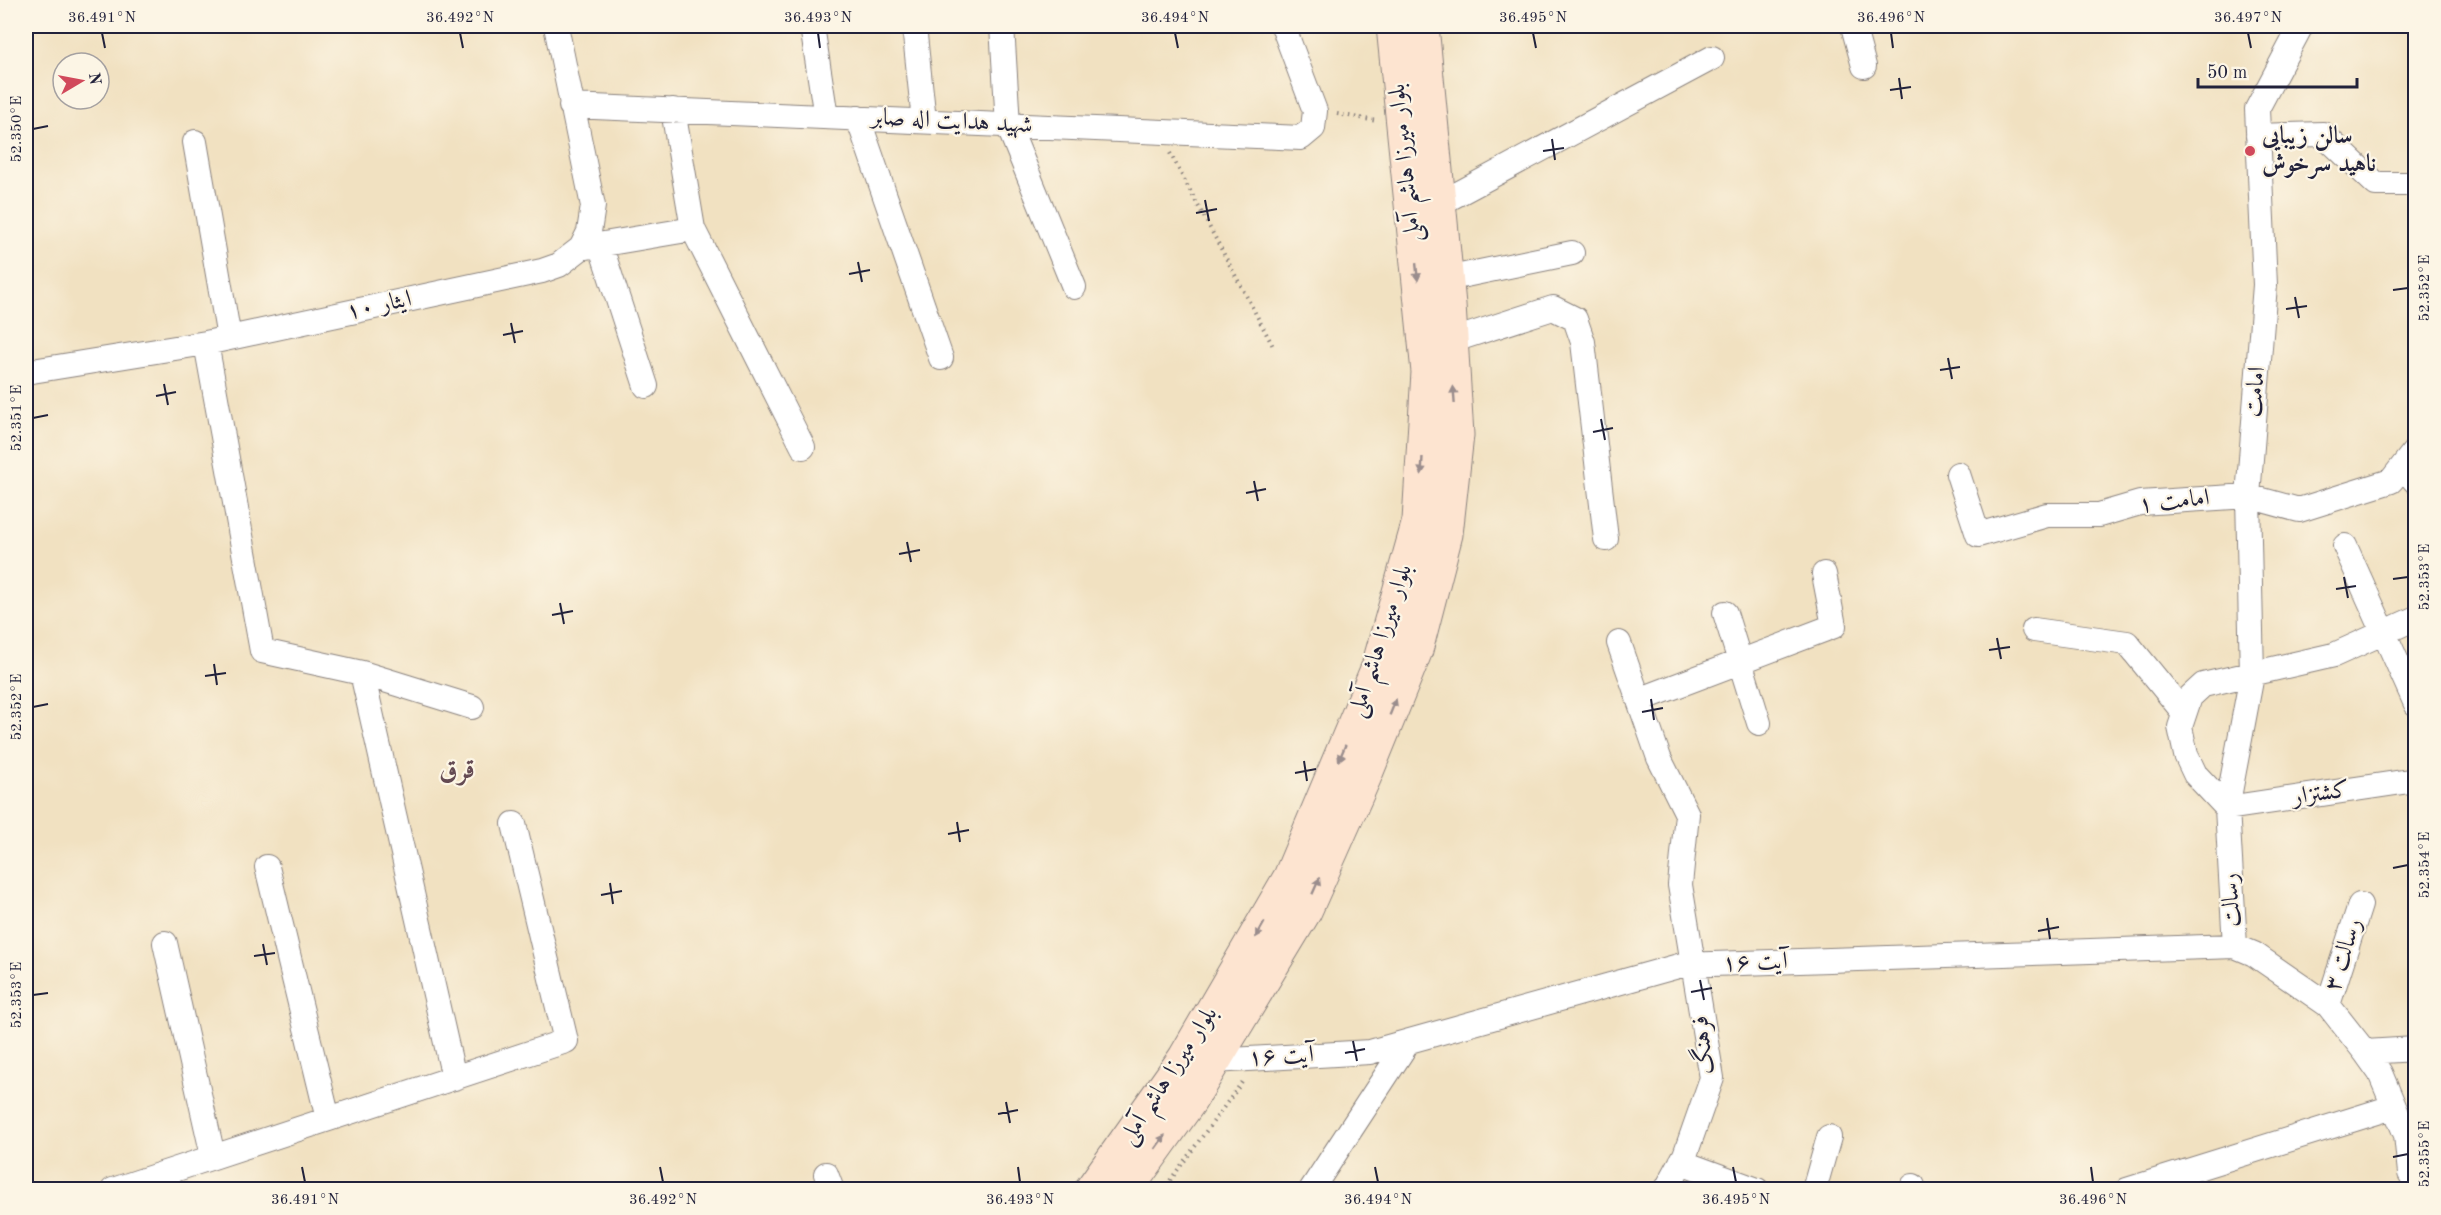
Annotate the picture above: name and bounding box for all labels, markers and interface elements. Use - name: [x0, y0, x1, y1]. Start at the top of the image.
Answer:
- text: 36.491°N: [68, 11, 136, 26]
- text: 36.492°N: [426, 11, 494, 26]
- text: 36.493°N: [784, 11, 852, 26]
- text: 36.494°N: [1141, 11, 1209, 26]
- text: 36.495°N: [1499, 11, 1567, 26]
- text: 36.496°N: [1857, 11, 1925, 26]
- text: 36.497°N: [2214, 11, 2282, 26]
- north arrow: [51, 51, 111, 111]
- scale bar: [2198, 51, 2357, 89]
- text: 50 m: [2207, 64, 2247, 82]
- text: N: [85, 71, 103, 87]
- street label: بلوار میرزا هاشم آملی: [1382, 82, 1436, 244]
- text: 52.350°E: [10, 96, 25, 162]
- street label: شهید هدایت اله صابر: [868, 106, 1033, 139]
- place label: سالن زیبایی ناهید سرخوش: [2261, 124, 2376, 179]
- marker: سالن زیبایی ناهید سرخوش: [2243, 144, 2257, 158]
- text: 52.352°E: [2418, 255, 2433, 321]
- one-way arrow: [1412, 262, 1422, 281]
- street label: ایثار ۱۰: [344, 287, 414, 326]
- street label: امامت: [2242, 366, 2270, 418]
- text: 52.351°E: [10, 385, 25, 451]
- one-way arrow: [1450, 385, 1459, 404]
- one-way arrow: [1418, 457, 1427, 476]
- street label: امامت ۱: [2137, 486, 2211, 518]
- text: 52.353°E: [2418, 544, 2433, 610]
- street label: بلوار میرزا هاشم آملی: [1341, 560, 1427, 724]
- text: 52.352°E: [10, 674, 25, 740]
- one-way arrow: [1389, 698, 1398, 716]
- one-way arrow: [1337, 744, 1346, 762]
- district label: قرق: [439, 757, 475, 786]
- street label: کشتزار: [2289, 777, 2351, 810]
- text: 52.354°E: [2418, 832, 2433, 898]
- street label: رسالت: [2219, 872, 2245, 928]
- one-way arrow: [1311, 877, 1321, 895]
- street label: رسالت ۳: [2321, 916, 2367, 994]
- one-way arrow: [1255, 921, 1265, 938]
- street label: آیت ۱۶: [1722, 946, 1791, 977]
- text: 52.353°E: [10, 962, 25, 1028]
- street label: بلوار میرزا هاشم آملی: [1112, 1001, 1231, 1155]
- street label: فرهنگ: [1684, 1014, 1720, 1076]
- street label: آیت ۱۶: [1247, 1039, 1317, 1072]
- text: 52.355°E: [2418, 1121, 2433, 1187]
- one-way arrow: [1154, 1134, 1165, 1150]
- text: 36.491°N: [271, 1193, 339, 1208]
- text: 36.492°N: [629, 1193, 697, 1208]
- text: 36.493°N: [986, 1193, 1054, 1208]
- text: 36.494°N: [1344, 1193, 1412, 1208]
- text: 36.495°N: [1702, 1193, 1770, 1208]
- text: 36.496°N: [2059, 1193, 2127, 1208]

